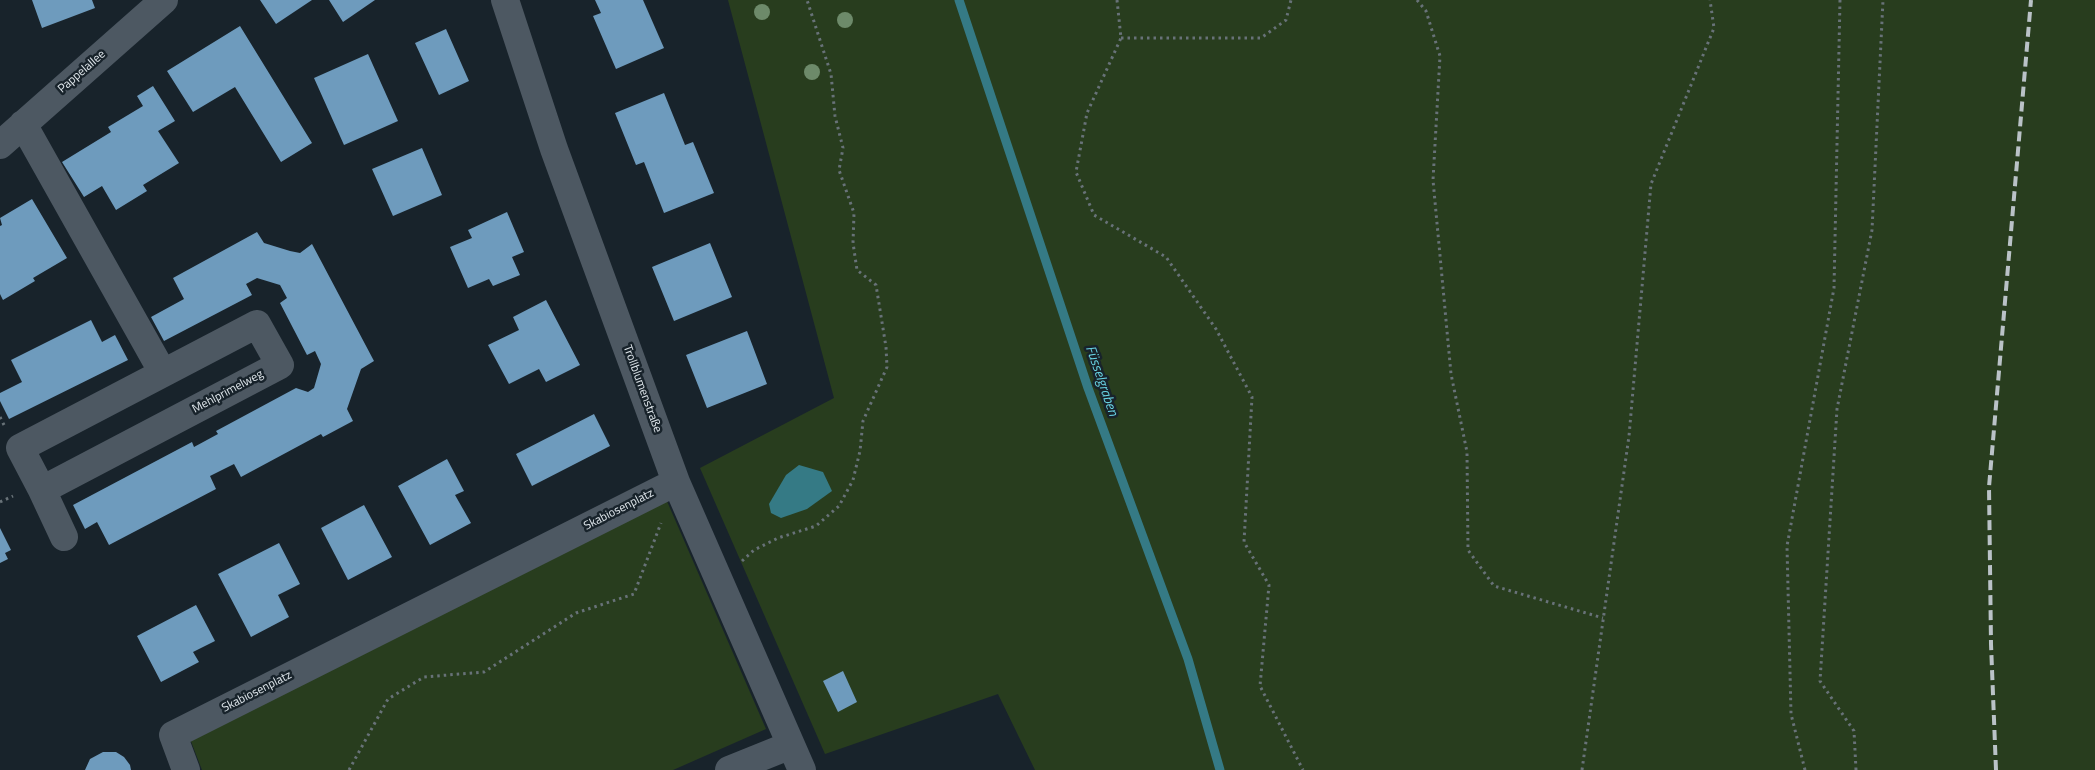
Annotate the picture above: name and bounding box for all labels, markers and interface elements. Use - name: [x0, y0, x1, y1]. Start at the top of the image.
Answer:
- street label: Pappelallee: [55, 47, 109, 97]
- street label: Trollblumenstraße: [619, 343, 665, 435]
- water label: Füsselgraben: [1081, 344, 1121, 418]
- street label: Mehlprimelweg: [190, 367, 266, 417]
- street label: Skabiosenplatz: [582, 486, 656, 534]
- street label: Skabiosenplatz: [220, 668, 294, 716]

